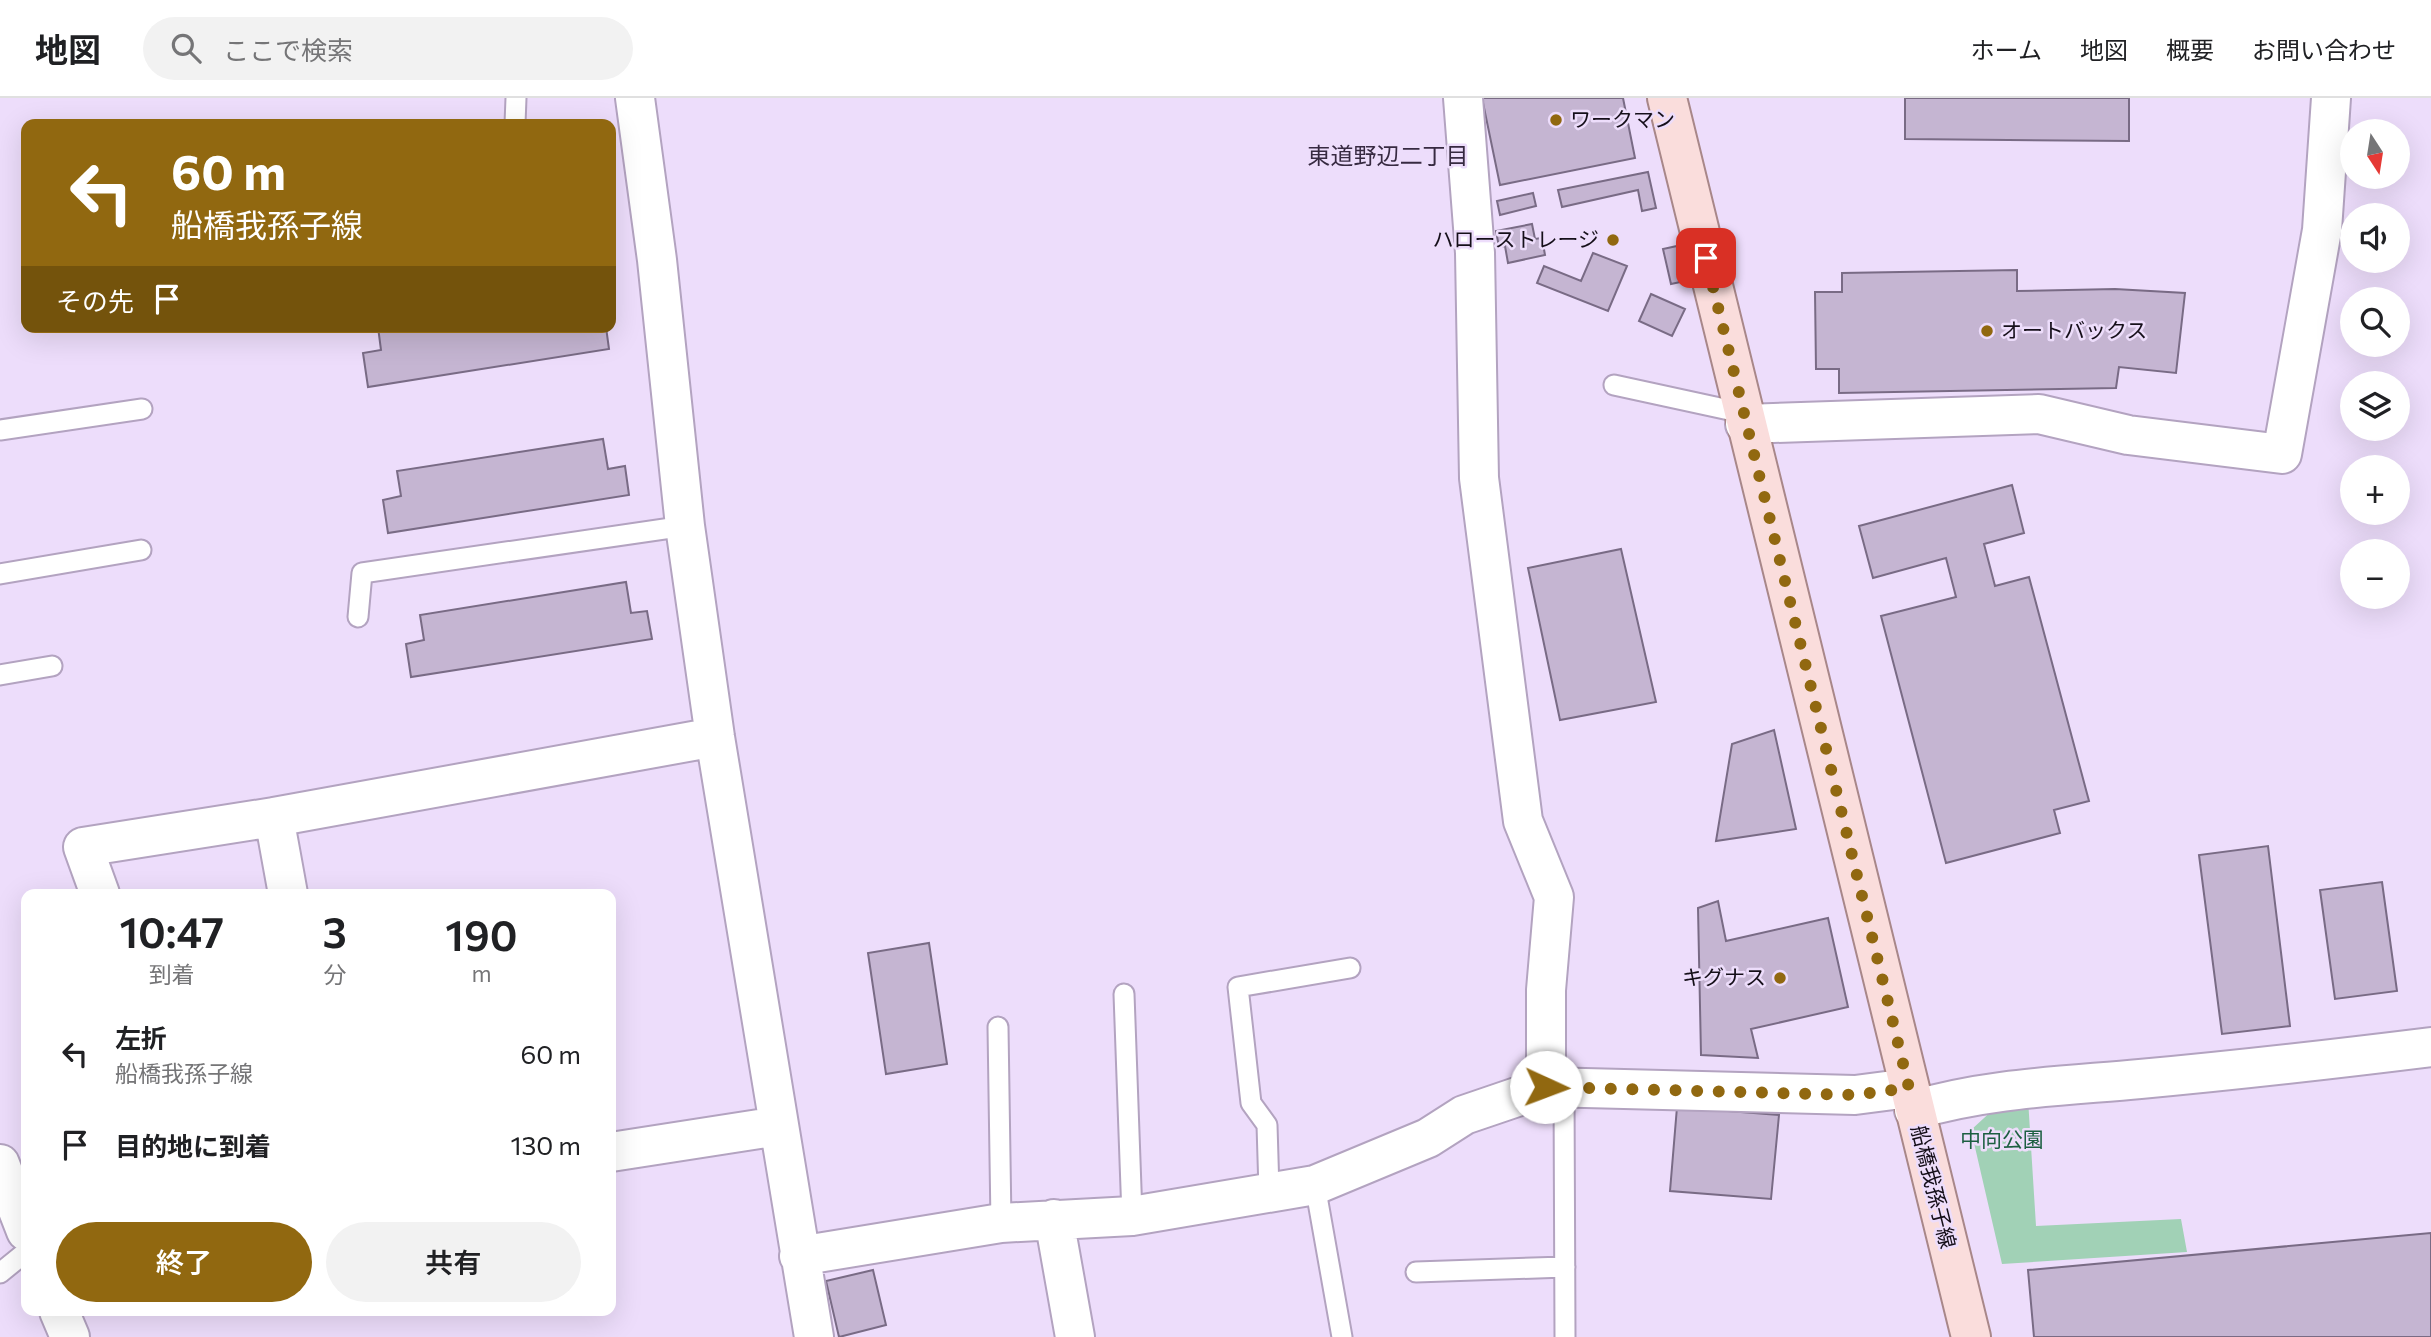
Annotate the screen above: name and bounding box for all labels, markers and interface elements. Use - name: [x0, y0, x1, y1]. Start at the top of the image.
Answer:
- search box: [143, 17, 633, 80]
- text: 地図: [35, 28, 101, 69]
- icon: search: [167, 29, 205, 67]
- text: ここで検索: [223, 34, 353, 65]
- text: ホーム: [1971, 35, 2042, 64]
- text: 地図: [2080, 35, 2128, 64]
- text: 概要: [2166, 35, 2214, 64]
- text: お問い合わせ: [2252, 35, 2396, 64]
- place label: ワークマン: [1570, 106, 1675, 131]
- marker: ワークマン: [1548, 112, 1564, 128]
- north arrow: [2340, 119, 2410, 189]
- map controls: [2340, 119, 2410, 609]
- text: 60 m: [171, 140, 286, 200]
- district label: 東道野辺二丁目: [1308, 141, 1469, 169]
- icon: left: [56, 147, 147, 238]
- button: sound: [2340, 203, 2410, 273]
- text: 船橋我孫子線: [171, 204, 363, 244]
- place label: ハローストレージ: [1432, 226, 1599, 251]
- pin: [1676, 228, 1736, 288]
- marker: ハローストレージ: [1605, 232, 1621, 248]
- icon: arrive: [1687, 239, 1725, 277]
- icon: arrive: [148, 280, 186, 318]
- text: その先: [56, 285, 134, 316]
- button: search: [2340, 287, 2410, 357]
- place label: オートバックス: [2001, 317, 2147, 342]
- marker: オートバックス: [1979, 323, 1995, 339]
- button: layers: [2340, 371, 2410, 441]
- button: +: [2340, 455, 2410, 525]
- button: −: [2340, 539, 2410, 609]
- text: 10:47: [119, 905, 224, 957]
- text: 3: [323, 905, 347, 957]
- text: 190: [445, 908, 518, 960]
- text: m: [471, 959, 491, 987]
- text: 到着: [149, 960, 195, 988]
- text: 分: [323, 960, 346, 988]
- place label: キグナス: [1682, 964, 1766, 989]
- marker: キグナス: [1772, 970, 1788, 986]
- text: 左折: [115, 1022, 167, 1053]
- icon: left: [56, 1035, 94, 1073]
- text: 60 m: [521, 1038, 581, 1069]
- position arrow: [1509, 1050, 1583, 1124]
- text: 船橋我孫子線: [115, 1059, 253, 1087]
- street label: 船橋我孫子線: [1907, 1122, 1962, 1251]
- icon: arrive: [56, 1126, 94, 1164]
- park label: 中向公園: [1960, 1126, 2044, 1151]
- text: 130 m: [510, 1129, 581, 1160]
- text: 目的地に到着: [115, 1130, 271, 1161]
- button: 終了: [56, 1222, 312, 1302]
- button: 共有: [326, 1222, 581, 1302]

